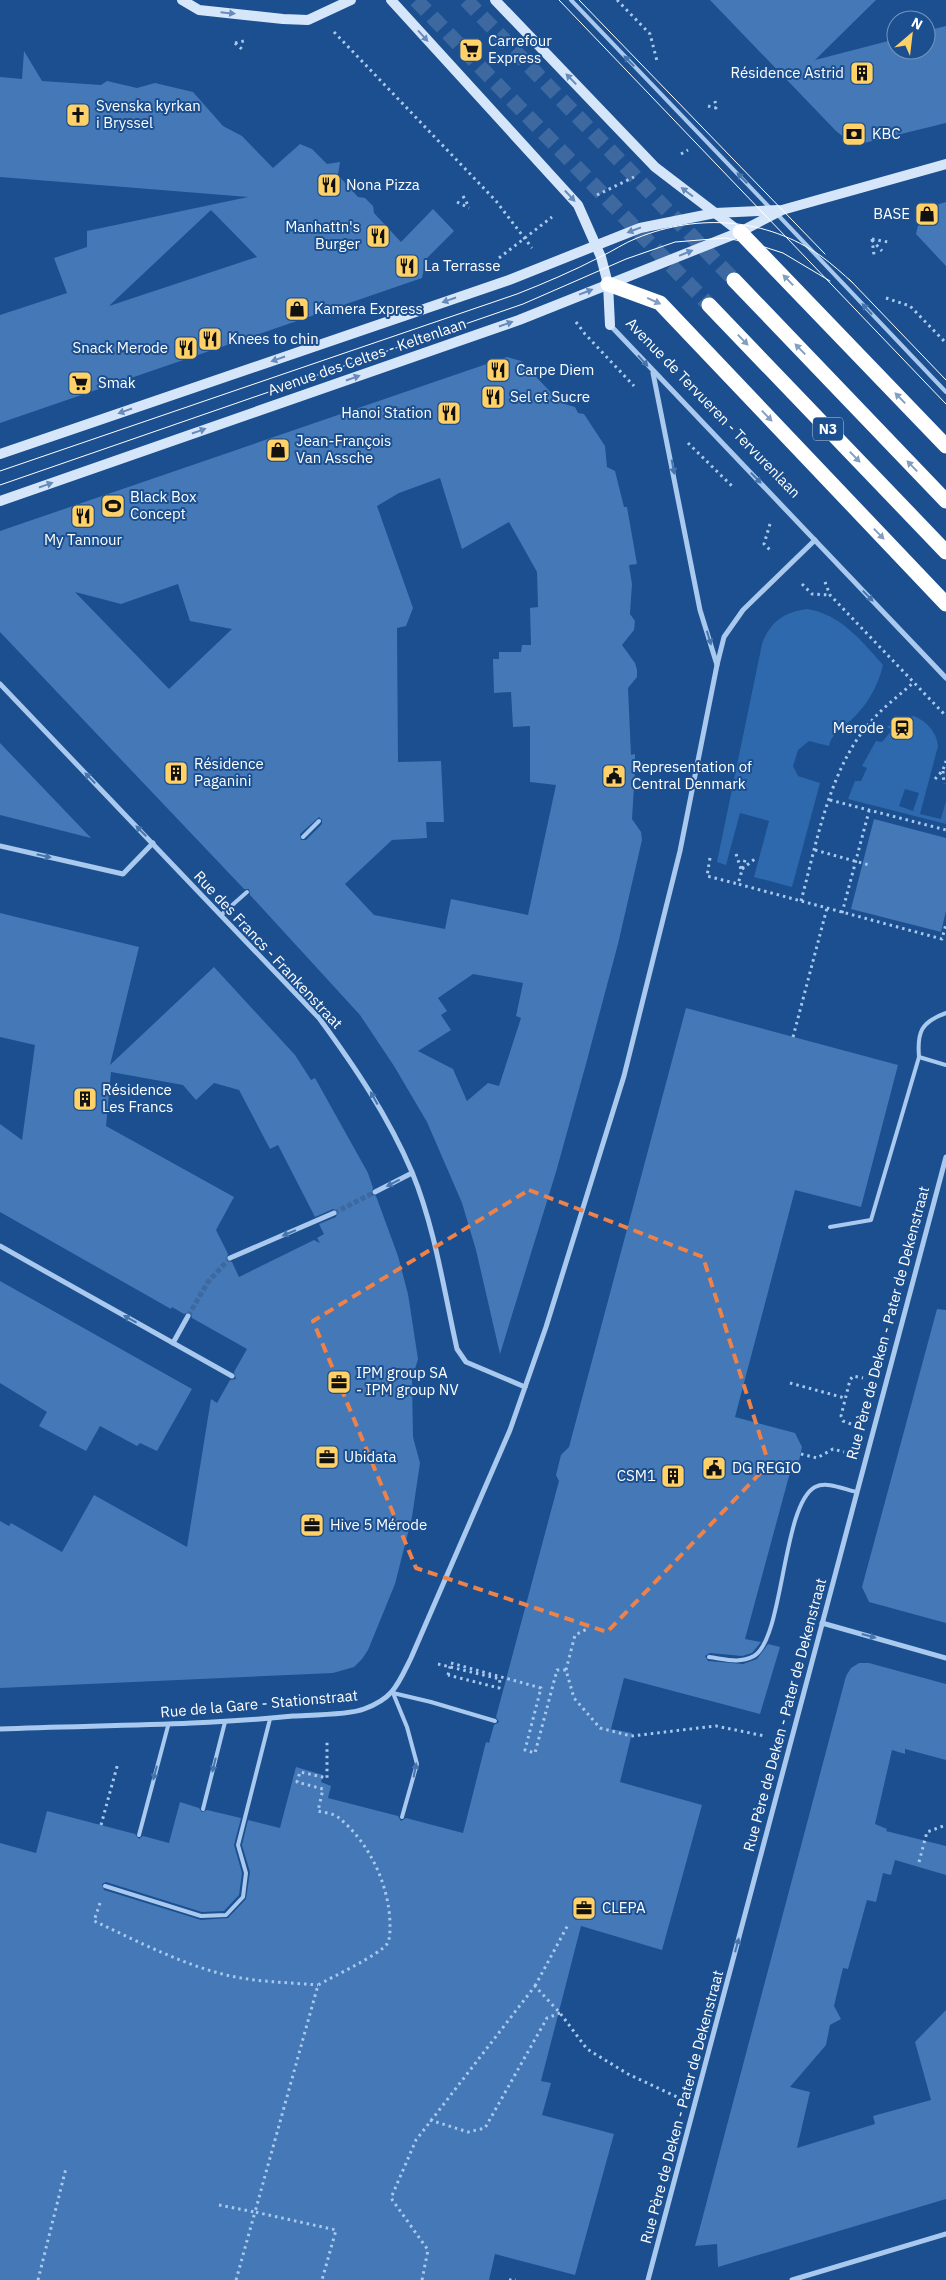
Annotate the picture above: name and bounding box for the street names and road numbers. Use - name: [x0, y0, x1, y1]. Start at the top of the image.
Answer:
- street label: Avenue des Celtes - Keltenlaan: [265, 314, 469, 399]
- street label: Avenue de Tervueren - Tervurenlaan: [622, 314, 805, 502]
- road number: N3: [813, 418, 843, 440]
- street label: Rue des Francs - Frankenstraat: [190, 867, 347, 1033]
- street label: Rue Père de Deken - Pater de Dekenstraat: [842, 1184, 933, 1462]
- street label: Rue Père de Deken - Pater de Dekenstraat: [739, 1576, 830, 1854]
- street label: Rue de la Gare - Stationstraat: [159, 1685, 359, 1722]
- street label: Rue Père de Deken - Pater de Dekenstraat: [636, 1968, 727, 2246]

